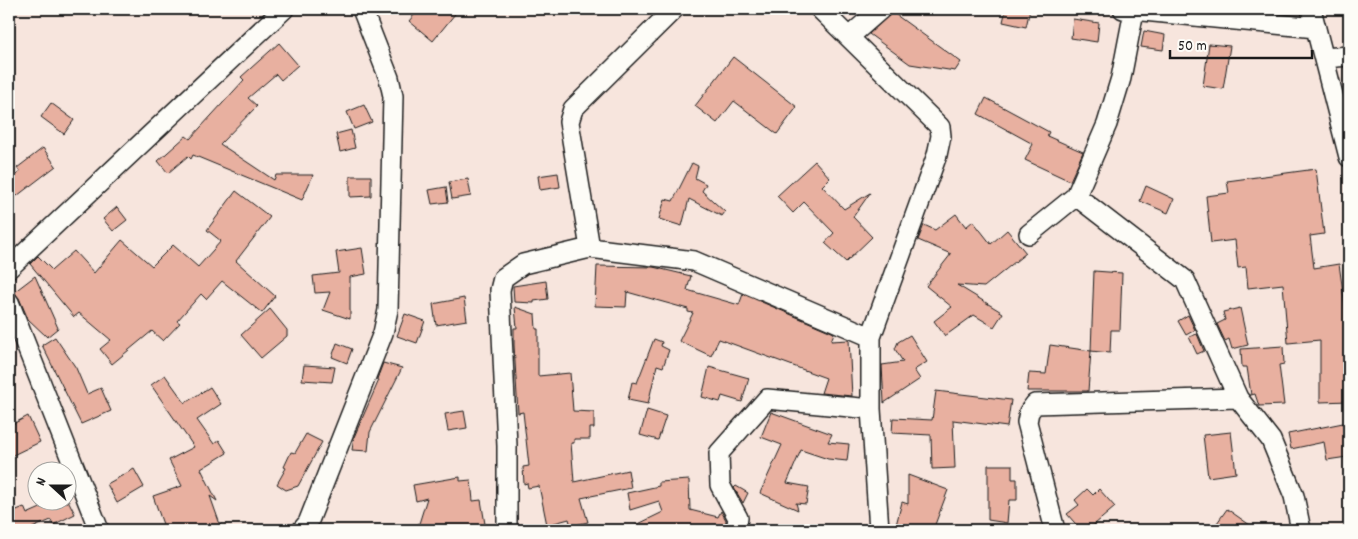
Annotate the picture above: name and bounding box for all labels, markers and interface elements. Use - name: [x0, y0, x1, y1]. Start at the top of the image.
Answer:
- scale bar: [1170, 28, 1313, 60]
- text: 50 m: [1178, 36, 1207, 58]
- north arrow: [28, 462, 78, 512]
- text: N: [31, 475, 52, 489]

